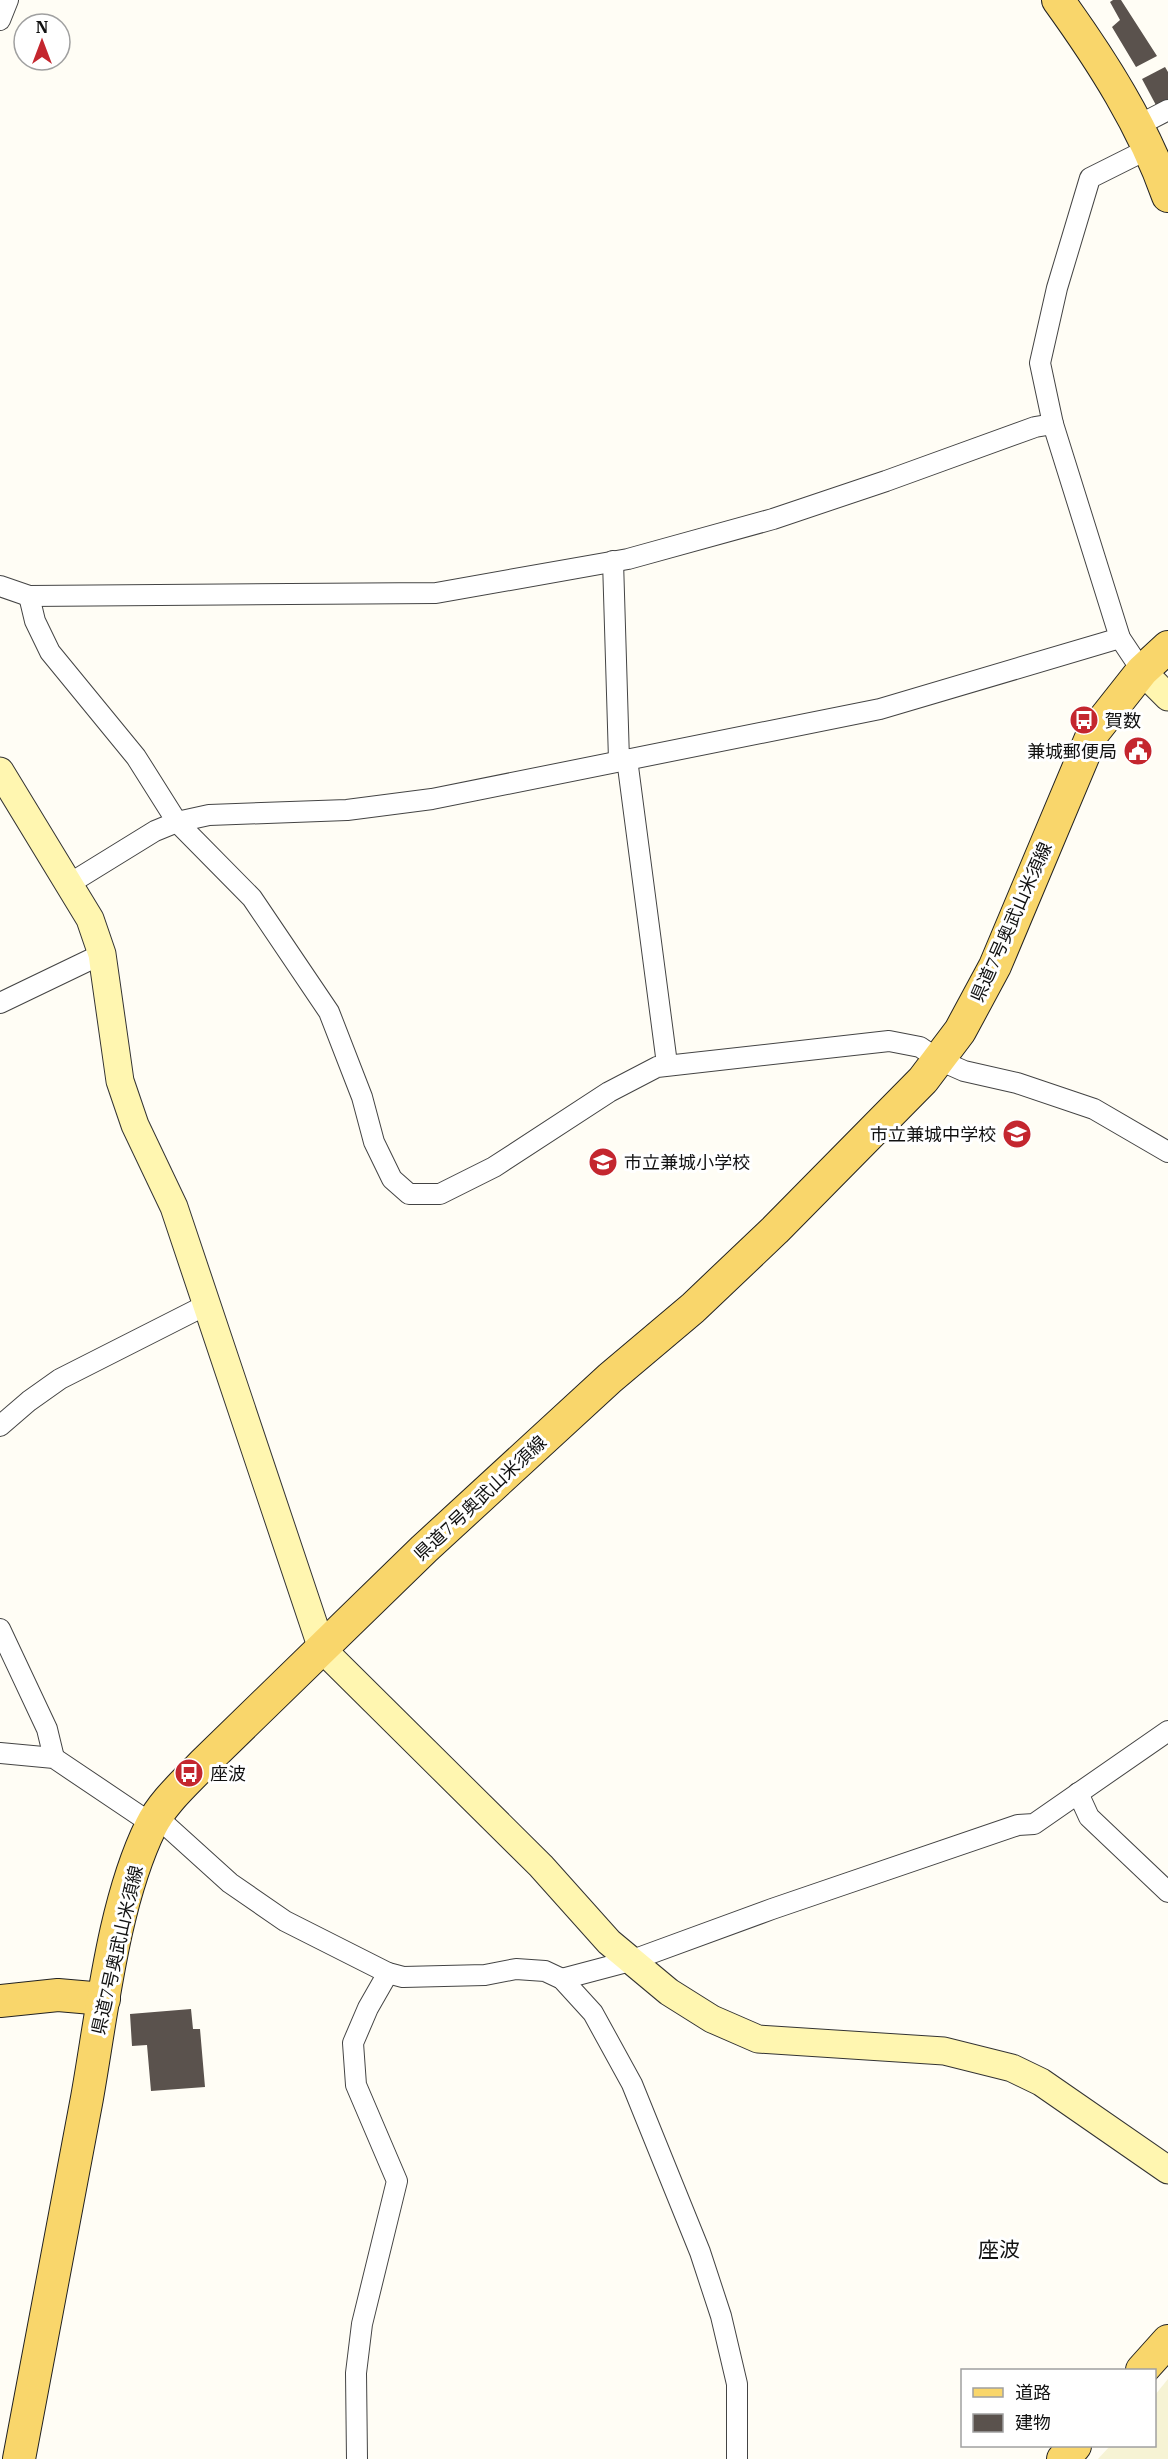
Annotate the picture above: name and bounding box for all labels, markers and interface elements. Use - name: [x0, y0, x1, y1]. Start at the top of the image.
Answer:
- north arrow: [12, 12, 72, 72]
- text: N: [36, 17, 48, 37]
- bus stop icon: 賀数: [1068, 704, 1100, 736]
- place label: 賀数: [1105, 709, 1141, 732]
- public building icon: 兼城郵便局: [1122, 735, 1154, 767]
- place label: 兼城郵便局: [1027, 740, 1117, 763]
- street label: 県道7号奥武山米須線: [965, 838, 1057, 1006]
- school or university icon: 市立兼城中学校: [1001, 1118, 1033, 1150]
- place label: 市立兼城中学校: [870, 1123, 996, 1146]
- school or university icon: 市立兼城小学校: [587, 1146, 619, 1178]
- place label: 市立兼城小学校: [624, 1151, 750, 1174]
- street label: 県道7号奥武山米須線: [409, 1431, 551, 1565]
- bus stop icon: 座波: [173, 1757, 205, 1789]
- place label: 座波: [210, 1762, 246, 1785]
- street label: 県道7号奥武山米須線: [86, 1863, 148, 2037]
- district label: 座波: [978, 2235, 1020, 2263]
- legend: [961, 2369, 1156, 2447]
- text: 道路: [1015, 2381, 1051, 2404]
- text: 建物: [1015, 2411, 1051, 2434]

